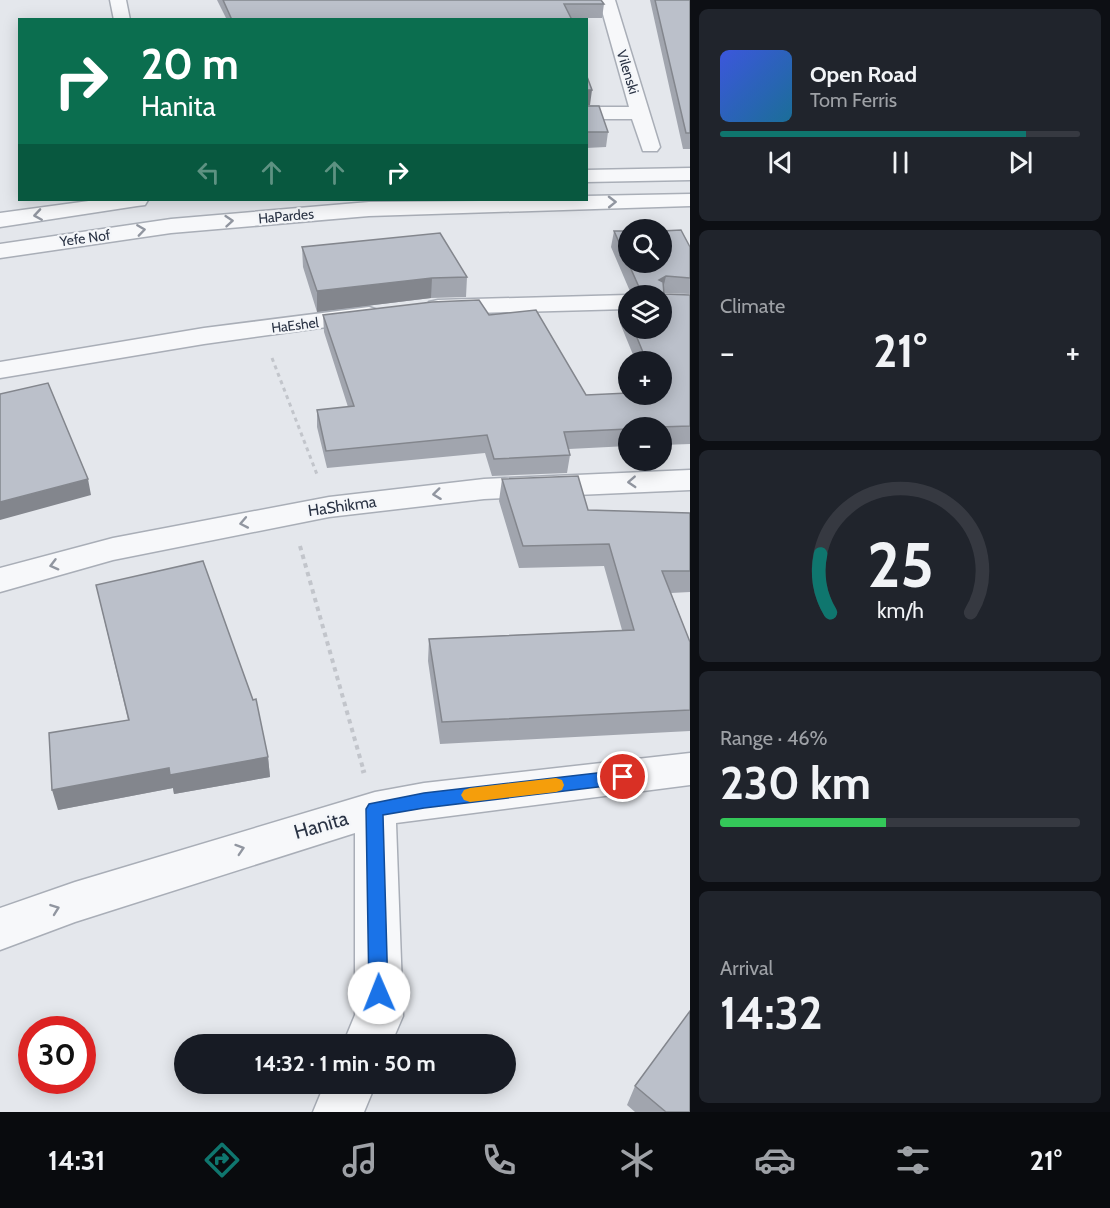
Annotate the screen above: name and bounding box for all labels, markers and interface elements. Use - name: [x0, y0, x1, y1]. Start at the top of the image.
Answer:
- text: 20 m: [141, 38, 239, 90]
- icon: right: [42, 42, 120, 120]
- street label: Vilenski: [613, 48, 643, 96]
- text: Open Road: [810, 61, 917, 88]
- text: Tom Ferris: [810, 88, 897, 112]
- text: Hanita: [141, 90, 216, 123]
- icon: previous: [764, 146, 797, 179]
- icon: pause: [884, 146, 917, 179]
- icon: next: [1004, 146, 1037, 179]
- icon: left: [192, 156, 225, 189]
- icon: ahead: [255, 156, 288, 189]
- icon: ahead: [318, 156, 351, 189]
- icon: right: [381, 156, 414, 189]
- one-way arrow: [608, 195, 617, 208]
- street label: HaPardes: [257, 205, 315, 227]
- one-way arrow: [33, 208, 43, 220]
- one-way arrow: [224, 215, 234, 228]
- map controls: [618, 219, 672, 471]
- button: search: [618, 219, 672, 273]
- one-way arrow: [136, 225, 146, 237]
- street label: Yefe Nof: [58, 226, 112, 251]
- button: layers: [618, 285, 672, 339]
- text: Climate: [720, 294, 785, 318]
- street label: HaEshel: [270, 313, 320, 337]
- text: 21°: [873, 324, 927, 378]
- text: −: [720, 332, 735, 372]
- text: +: [1065, 332, 1080, 372]
- button: +: [618, 351, 672, 405]
- button: −: [618, 417, 672, 471]
- one-way arrow: [627, 476, 636, 489]
- one-way arrow: [432, 488, 442, 500]
- street label: HaShikma: [307, 492, 378, 520]
- one-way arrow: [240, 516, 250, 529]
- text: 25: [867, 527, 933, 603]
- one-way arrow: [49, 558, 60, 570]
- text: km/h: [877, 597, 923, 623]
- text: Range · 46%: [720, 726, 828, 750]
- pin: [597, 751, 648, 802]
- text: 230 km: [720, 756, 871, 810]
- icon: arrive: [606, 760, 639, 793]
- street label: Hanita: [291, 806, 351, 844]
- one-way arrow: [234, 844, 245, 856]
- one-way arrow: [49, 904, 60, 916]
- text: Arrival: [720, 956, 773, 980]
- position arrow: [347, 961, 411, 1025]
- text: 14:32: [720, 986, 823, 1040]
- speed limit sign: 30: [18, 1016, 96, 1094]
- text: 14:32 · 1 min · 50 m: [254, 1050, 436, 1077]
- icon: directions: [201, 1139, 243, 1181]
- icon: music: [339, 1139, 381, 1181]
- icon: phone: [478, 1139, 520, 1181]
- icon: climate: [616, 1139, 658, 1181]
- icon: car: [754, 1139, 796, 1181]
- icon: filters: [892, 1139, 934, 1181]
- text: 14:31: [48, 1144, 105, 1177]
- text: 21°: [1030, 1144, 1062, 1177]

